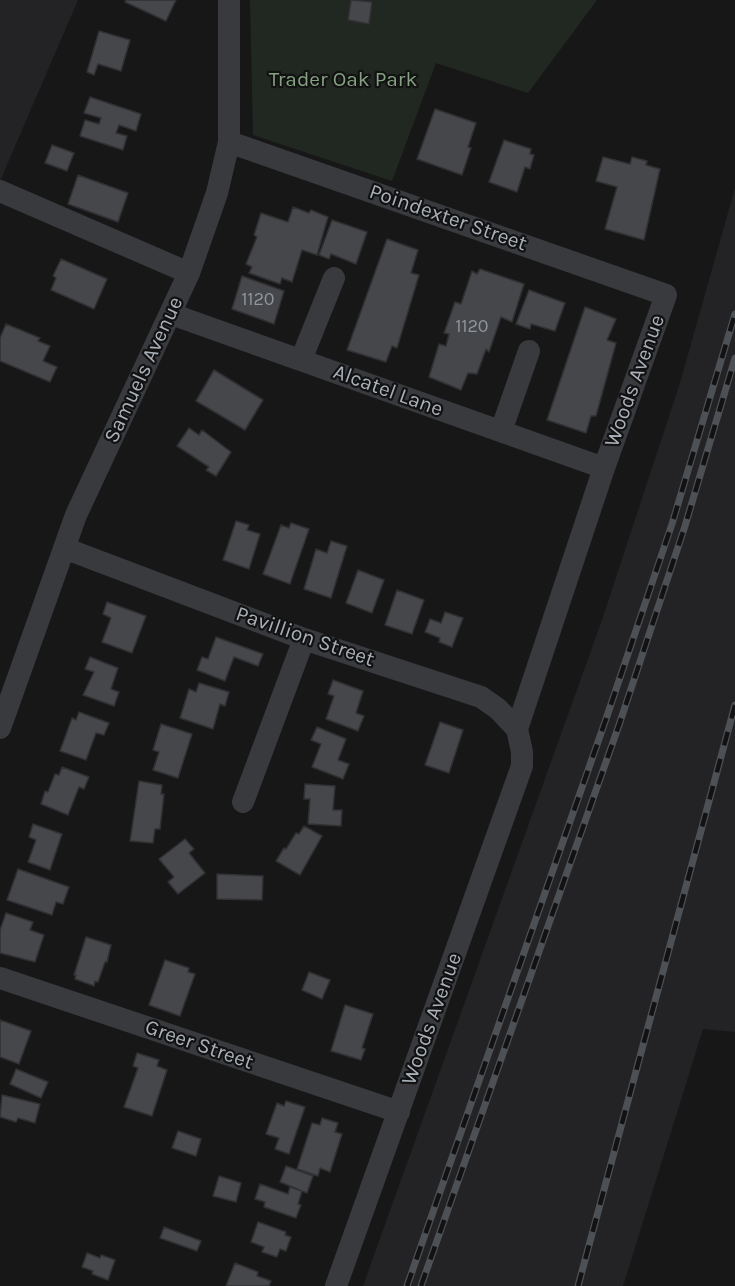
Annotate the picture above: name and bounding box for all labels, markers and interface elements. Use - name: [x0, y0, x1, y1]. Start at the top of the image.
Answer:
- park label: Trader Oak Park: [269, 67, 417, 93]
- street label: Poindexter Street: [366, 179, 530, 257]
- house number: 1120: [241, 289, 275, 311]
- street label: Samuels Avenue: [99, 293, 189, 447]
- street label: Woods Avenue: [599, 312, 671, 450]
- house number: 1120: [455, 316, 489, 338]
- street label: Alcatel Lane: [330, 360, 446, 422]
- street label: Pavillion Street: [232, 602, 378, 672]
- street label: Woods Avenue: [396, 950, 468, 1088]
- street label: Greer Street: [142, 1015, 256, 1075]

